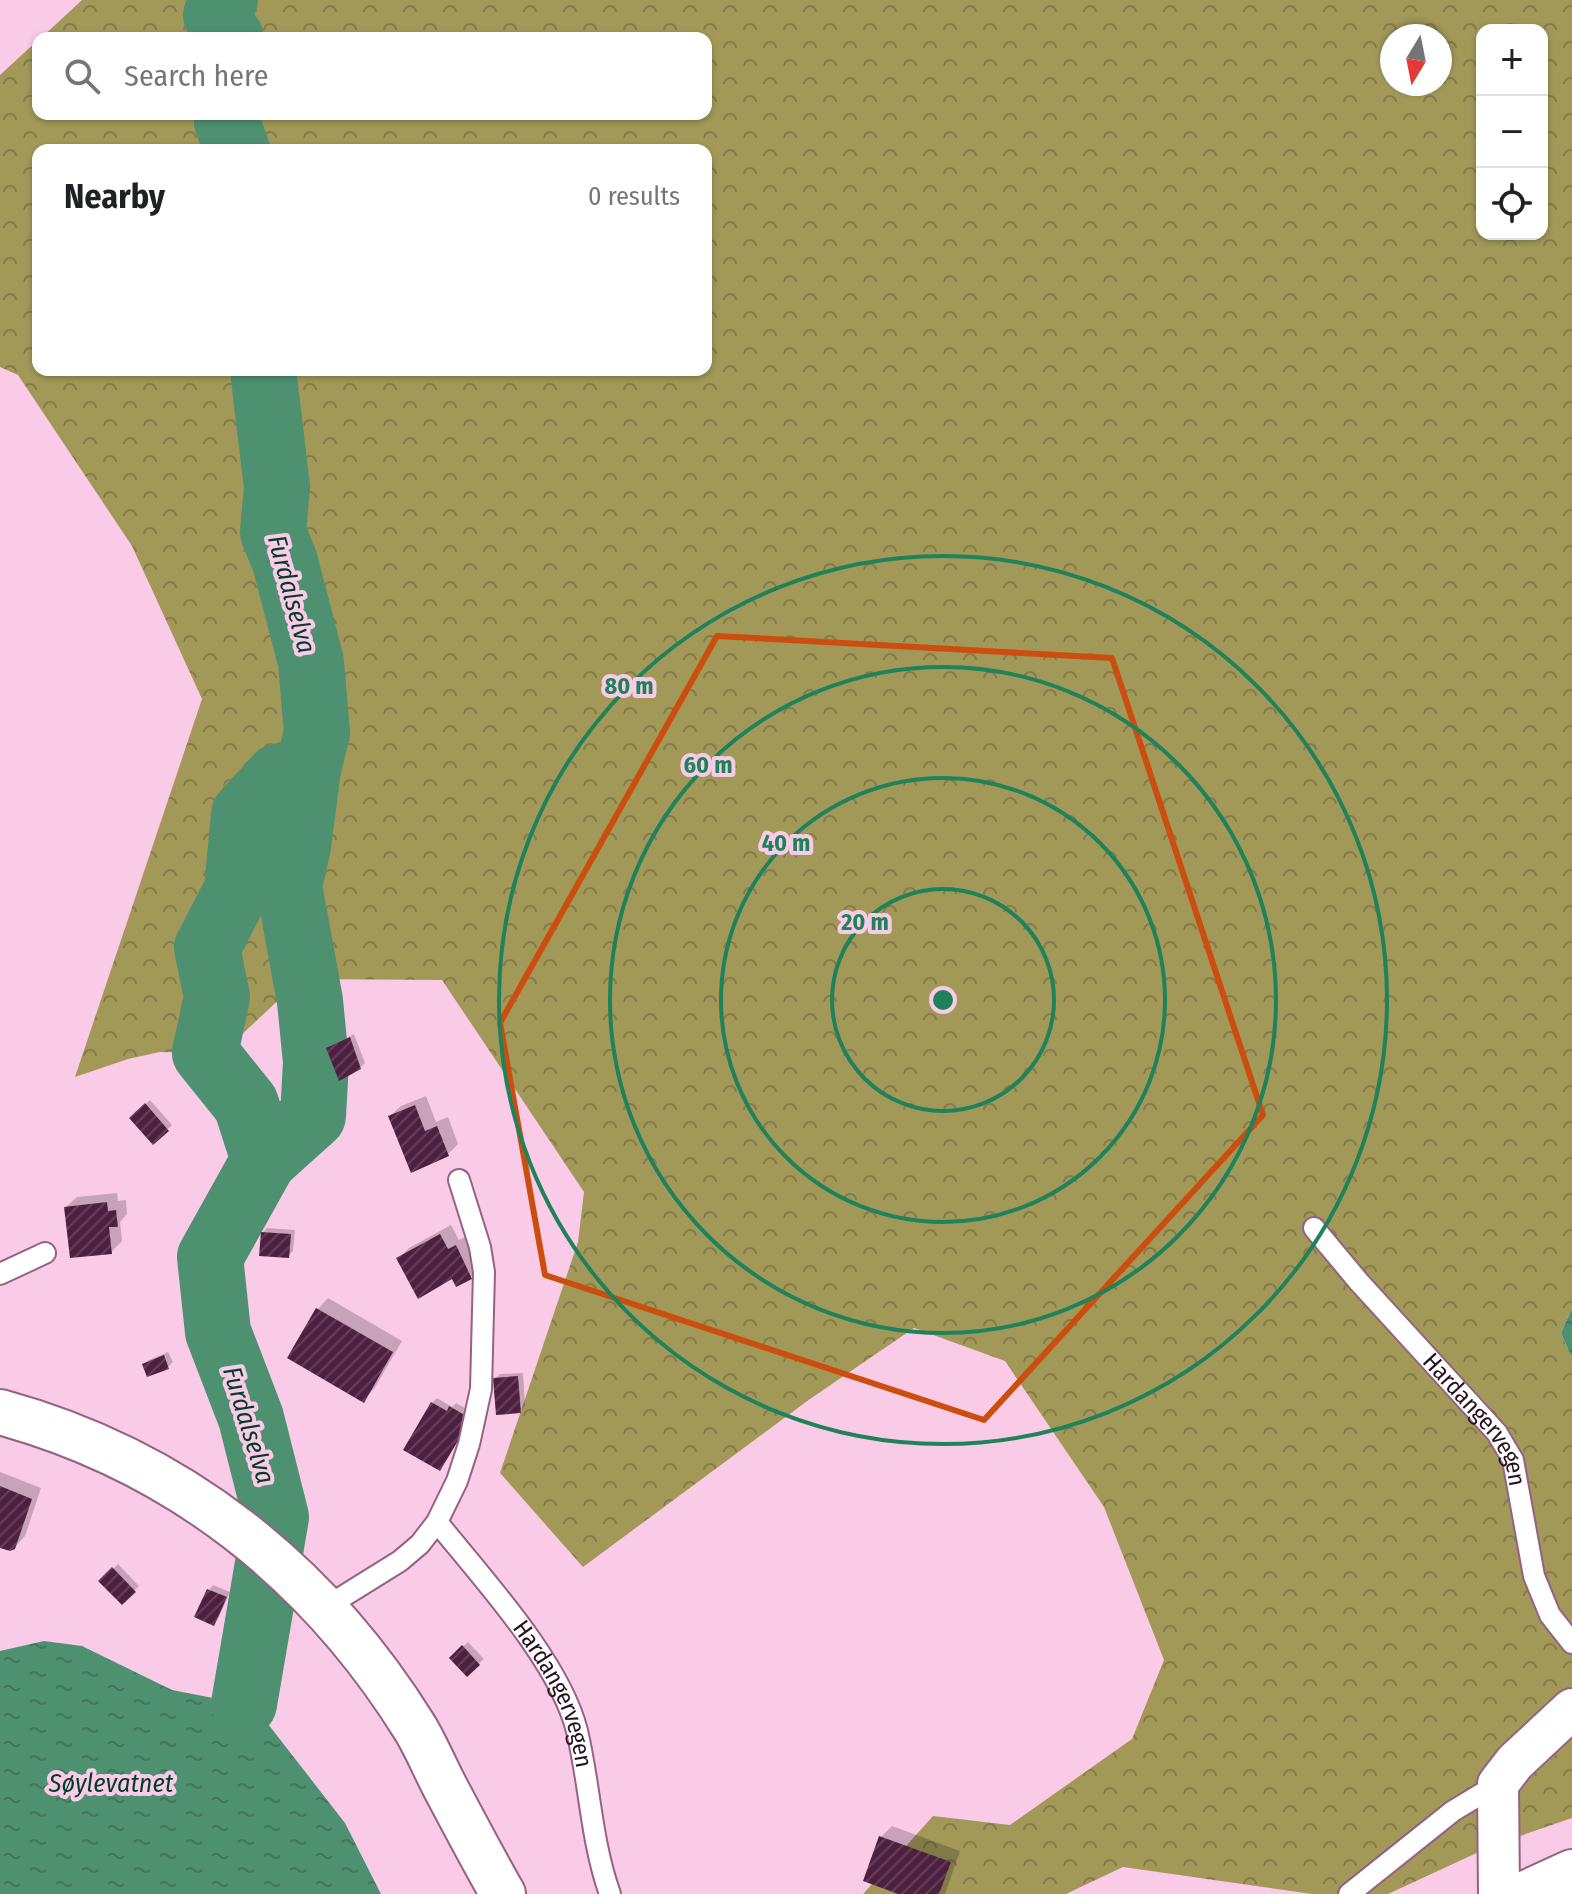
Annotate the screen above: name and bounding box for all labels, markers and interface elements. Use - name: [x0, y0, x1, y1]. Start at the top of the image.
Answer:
- north arrow: [1380, 24, 1452, 96]
- map controls: [1476, 24, 1548, 240]
- button: +: [1476, 24, 1548, 96]
- search box: [32, 32, 712, 120]
- icon: search: [60, 54, 104, 98]
- text: Search here: [124, 58, 269, 94]
- button: −: [1476, 96, 1548, 168]
- button: locate: [1476, 168, 1548, 240]
- text: Nearby: [64, 176, 165, 217]
- text: 0 results: [588, 181, 680, 212]
- water label: Furdalselva: [261, 532, 322, 657]
- text: 80 m: [604, 672, 654, 700]
- text: 60 m: [684, 751, 732, 779]
- text: 40 m: [762, 829, 810, 857]
- text: 20 m: [840, 908, 889, 936]
- centre of rings: [929, 986, 957, 1014]
- street label: Hardangervegen: [1417, 1348, 1531, 1488]
- water label: Furdalselva: [216, 1363, 281, 1488]
- street label: Hardangervegen: [507, 1615, 598, 1770]
- water label: Søylevatnet: [48, 1768, 174, 1799]

